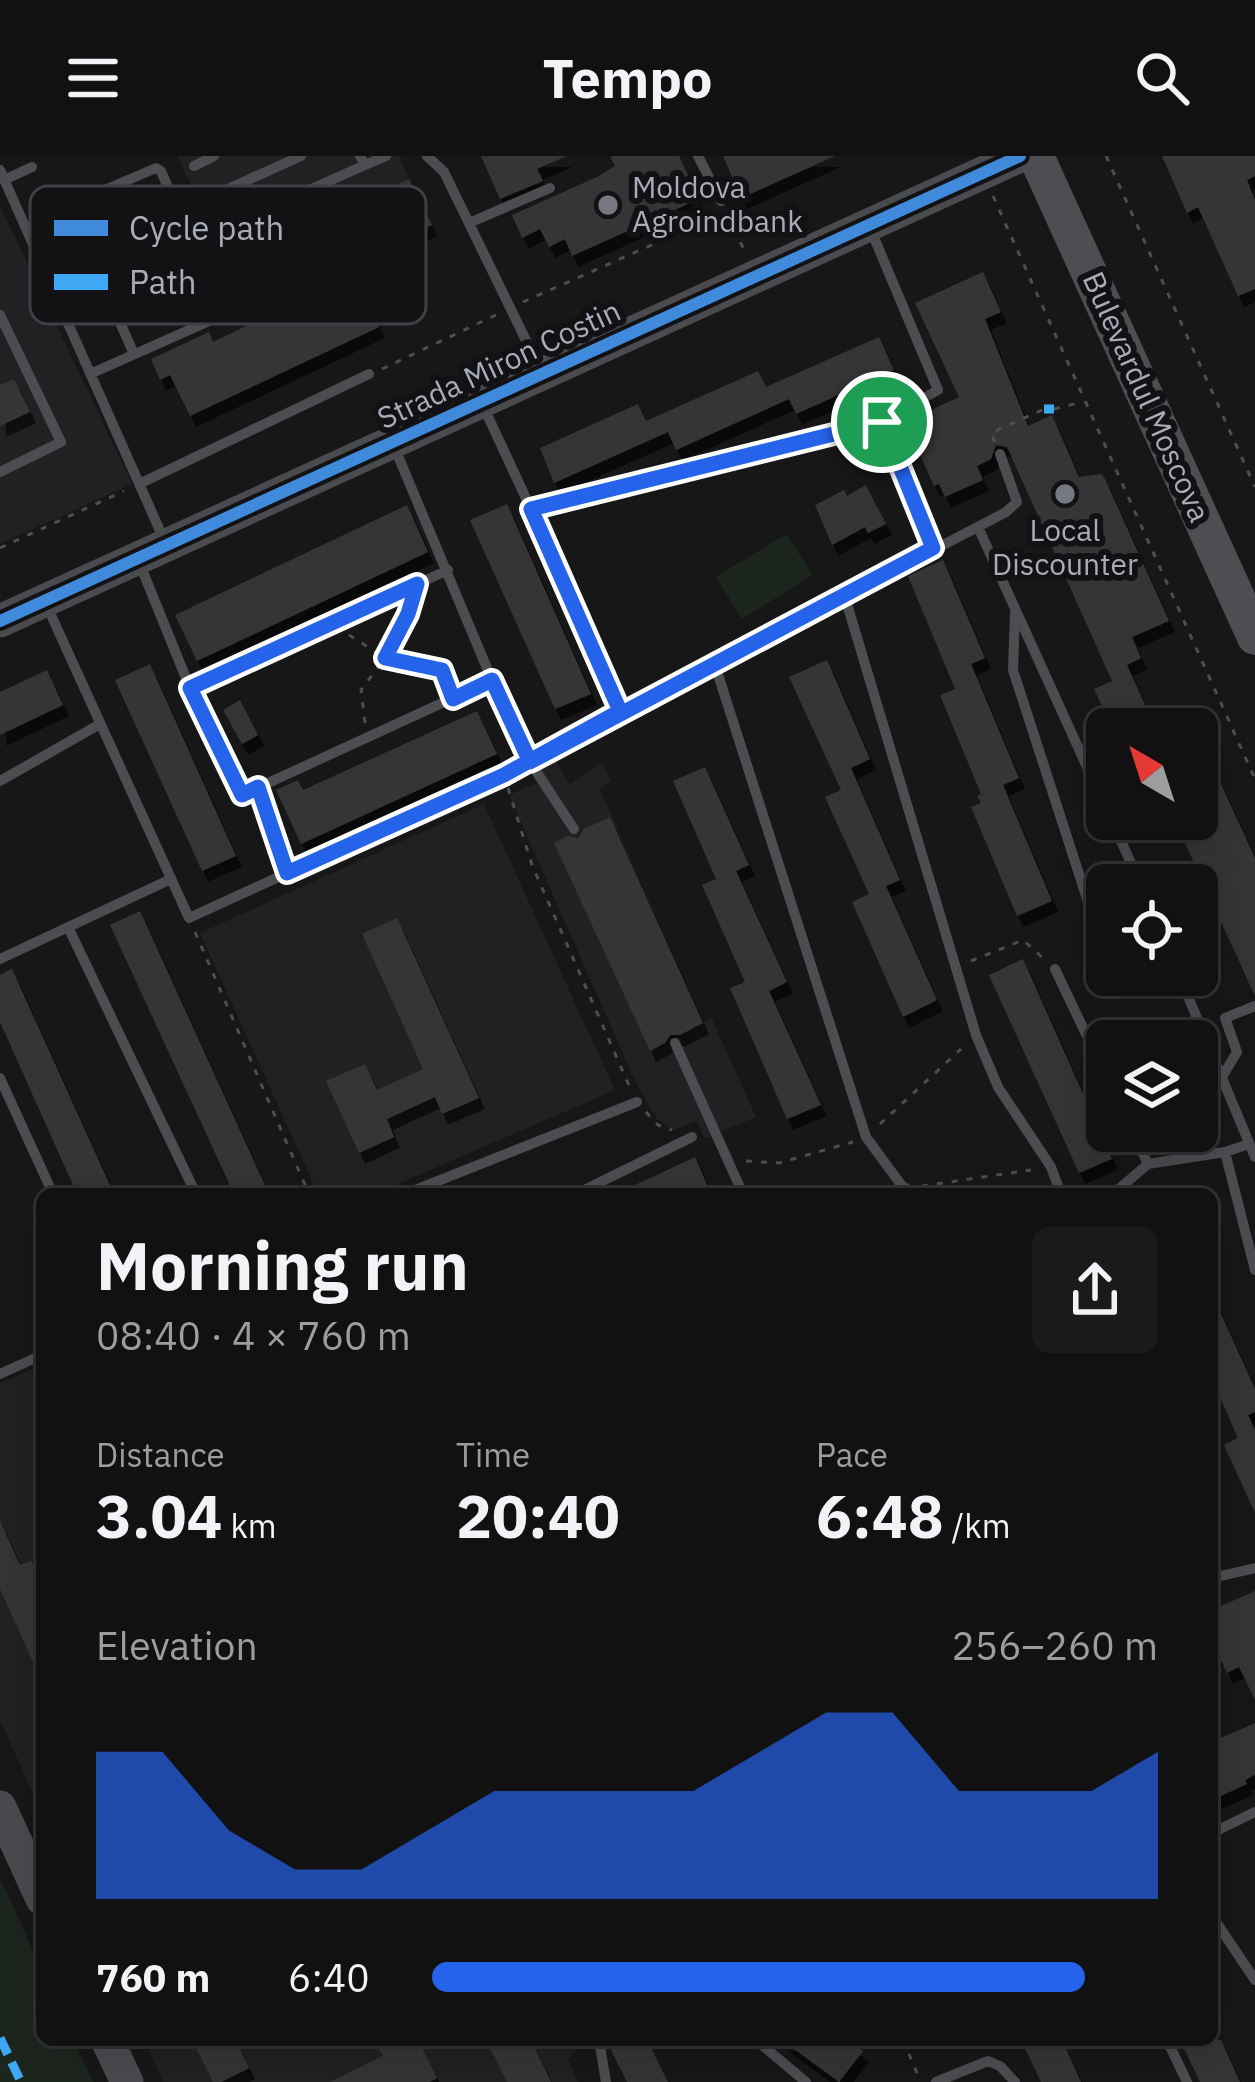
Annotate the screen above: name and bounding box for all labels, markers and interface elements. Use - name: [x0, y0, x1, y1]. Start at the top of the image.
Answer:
- text: Tempo: [543, 43, 712, 113]
- icon: menu: [60, 45, 126, 111]
- icon: search: [1129, 45, 1195, 111]
- place label: Moldova Agroindbank: [632, 167, 803, 240]
- legend: [30, 186, 426, 324]
- marker: Moldova Agroindbank: [595, 192, 621, 218]
- text: Cycle path: [129, 206, 284, 249]
- text: Path: [129, 260, 197, 303]
- street label: Bulevardul Moscova: [1075, 265, 1220, 528]
- street label: Strada Miron Costin: [371, 290, 626, 437]
- pin: [831, 371, 933, 473]
- icon: arrive: [849, 389, 915, 455]
- marker: Local Discounter: [1052, 481, 1078, 507]
- place label: Local Discounter: [992, 510, 1138, 583]
- north arrow: [1086, 708, 1218, 840]
- map controls: [1086, 708, 1218, 1152]
- button: locate: [1086, 864, 1218, 996]
- button: layers: [1086, 1020, 1218, 1152]
- text: Morning run: [96, 1222, 469, 1308]
- button: share: [1032, 1227, 1158, 1353]
- text: 08:40 · 4 × 760 m: [96, 1310, 411, 1361]
- text: Distance: [96, 1433, 225, 1476]
- text: Time: [456, 1433, 530, 1476]
- text: Pace: [816, 1433, 888, 1476]
- text: 3.04: [96, 1476, 223, 1555]
- text: 20:40: [456, 1476, 620, 1555]
- text: 6:48: [816, 1476, 944, 1555]
- text: km: [223, 1504, 277, 1547]
- text: /km: [944, 1504, 1010, 1547]
- text: Elevation: [96, 1620, 258, 1671]
- text: 256–260 m: [951, 1620, 1158, 1671]
- text: 760 m: [96, 1952, 210, 2003]
- text: 6:40: [288, 1952, 370, 2003]

